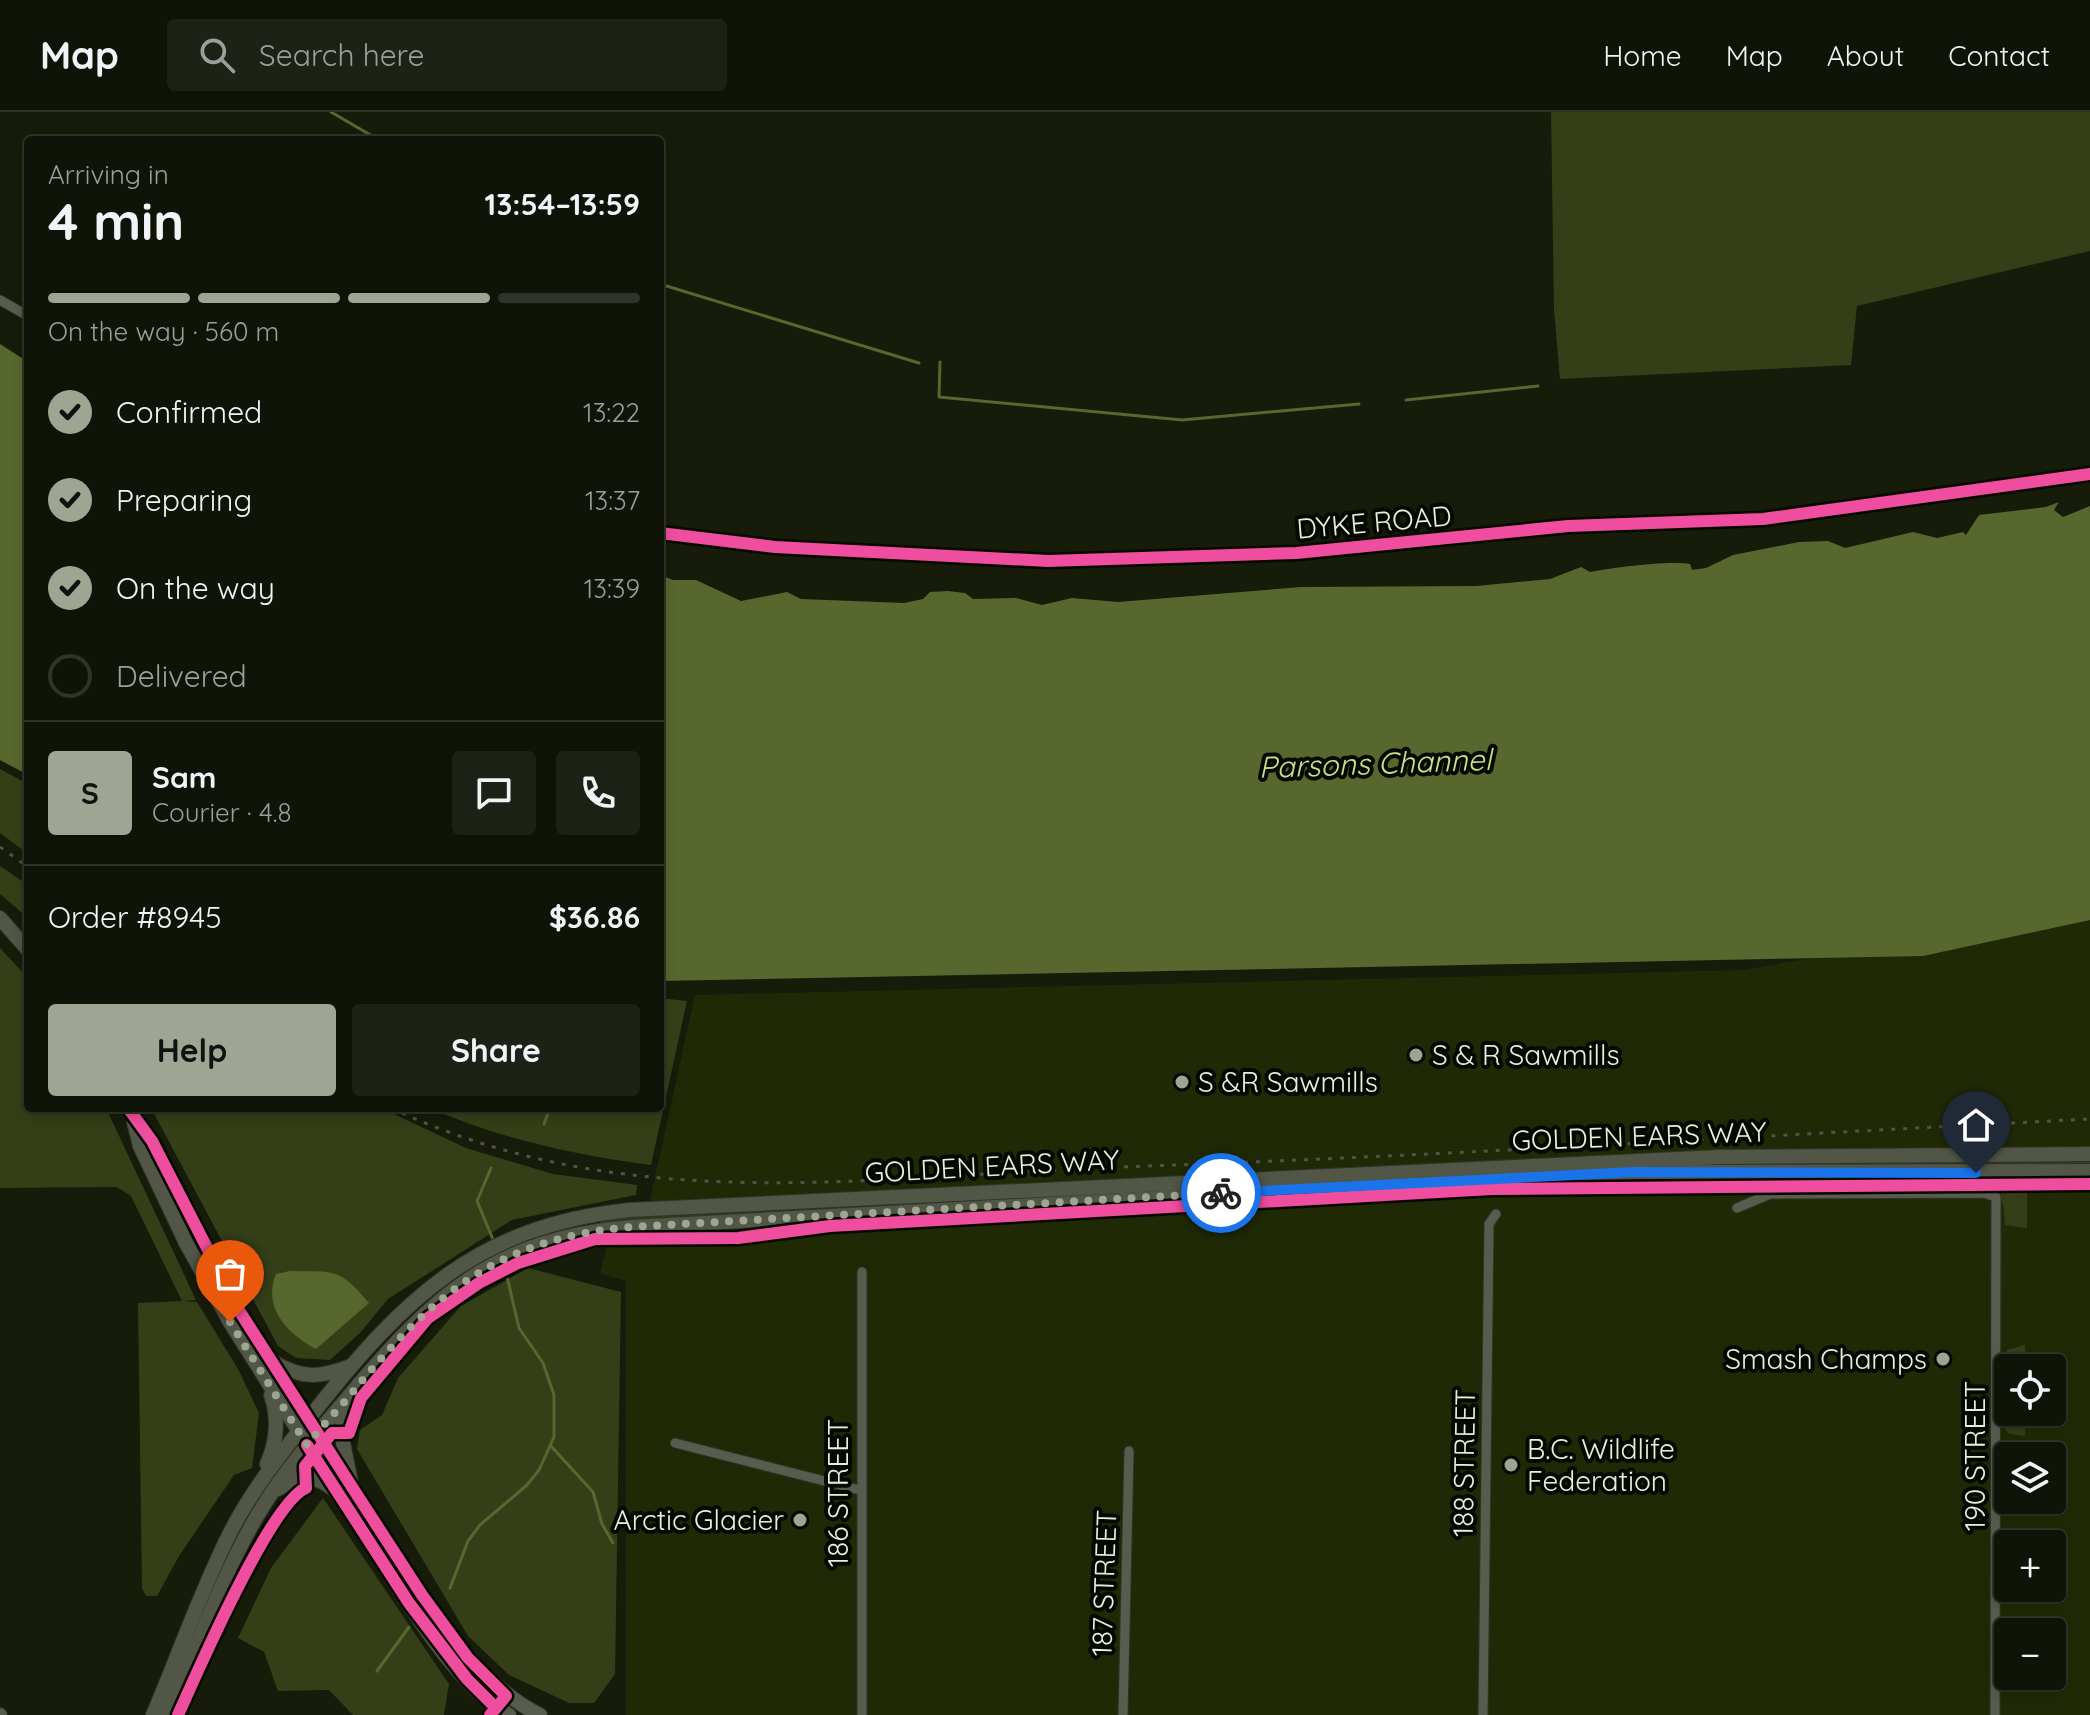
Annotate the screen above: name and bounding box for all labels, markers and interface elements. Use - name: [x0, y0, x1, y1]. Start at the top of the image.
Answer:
- search box: [167, 19, 727, 91]
- text: Map: [40, 31, 119, 79]
- icon: search: [195, 33, 239, 77]
- text: Search here: [259, 36, 424, 74]
- text: Home: [1603, 38, 1682, 73]
- text: Map: [1726, 38, 1783, 73]
- text: About: [1827, 38, 1904, 73]
- text: Contact: [1948, 38, 2050, 73]
- text: Arriving in: [48, 158, 169, 191]
- text: 13:54–13:59: [485, 185, 640, 223]
- text: 4 min: [48, 188, 184, 253]
- text: On the way · 560 m: [48, 315, 279, 348]
- icon: check: [48, 390, 92, 434]
- text: Confirmed: [116, 393, 262, 431]
- text: 13:22: [583, 396, 640, 429]
- icon: check: [48, 478, 92, 522]
- text: Preparing: [116, 481, 252, 519]
- text: 13:37: [585, 484, 640, 517]
- street label: DYKE ROAD: [1295, 497, 1453, 546]
- icon: check: [48, 566, 92, 610]
- text: On the way: [116, 569, 275, 607]
- text: 13:39: [584, 572, 640, 605]
- text: Delivered: [116, 657, 247, 695]
- water label: Parsons Channel: [1258, 740, 1495, 786]
- button: chat: [452, 751, 536, 835]
- button: phone: [556, 751, 640, 835]
- text: Sam: [152, 758, 216, 796]
- text: S: [81, 774, 99, 812]
- text: Courier · 4.8: [152, 796, 291, 829]
- text: Order #8945: [48, 898, 222, 936]
- text: $36.86: [549, 898, 640, 936]
- button: Help: [48, 1004, 336, 1096]
- button: Share: [352, 1004, 640, 1096]
- place label: S & R Sawmills: [1432, 1037, 1620, 1072]
- marker: S & R Sawmills: [1407, 1046, 1425, 1064]
- place label: S &R Sawmills: [1198, 1064, 1378, 1099]
- marker: S &R Sawmills: [1173, 1073, 1191, 1091]
- pin: [1942, 1091, 2010, 1173]
- icon: home: [1954, 1103, 1998, 1147]
- street label: GOLDEN EARS WAY: [1511, 1114, 1767, 1157]
- street label: GOLDEN EARS WAY: [864, 1141, 1121, 1190]
- courier: [1181, 1153, 1261, 1233]
- icon: bike: [1199, 1171, 1243, 1215]
- pin: [196, 1240, 264, 1322]
- icon: bag: [208, 1252, 252, 1296]
- place label: Smash Champs: [1725, 1341, 1927, 1376]
- marker: Smash Champs: [1934, 1350, 1952, 1368]
- map controls: [1994, 1354, 2066, 1690]
- button: locate: [1994, 1354, 2066, 1426]
- street label: 190 STREET: [1957, 1381, 1992, 1531]
- street label: 188 STREET: [1445, 1389, 1482, 1537]
- street label: 186 STREET: [820, 1419, 855, 1567]
- place label: B.C. Wildlife Federation: [1527, 1431, 1675, 1498]
- button: layers: [1994, 1442, 2066, 1514]
- marker: B.C. Wildlife Federation: [1502, 1456, 1520, 1474]
- place label: Arctic Glacier: [614, 1502, 784, 1537]
- street label: 187 STREET: [1083, 1509, 1124, 1657]
- marker: Arctic Glacier: [791, 1511, 809, 1529]
- button: +: [1994, 1530, 2066, 1602]
- button: −: [1994, 1618, 2066, 1690]

